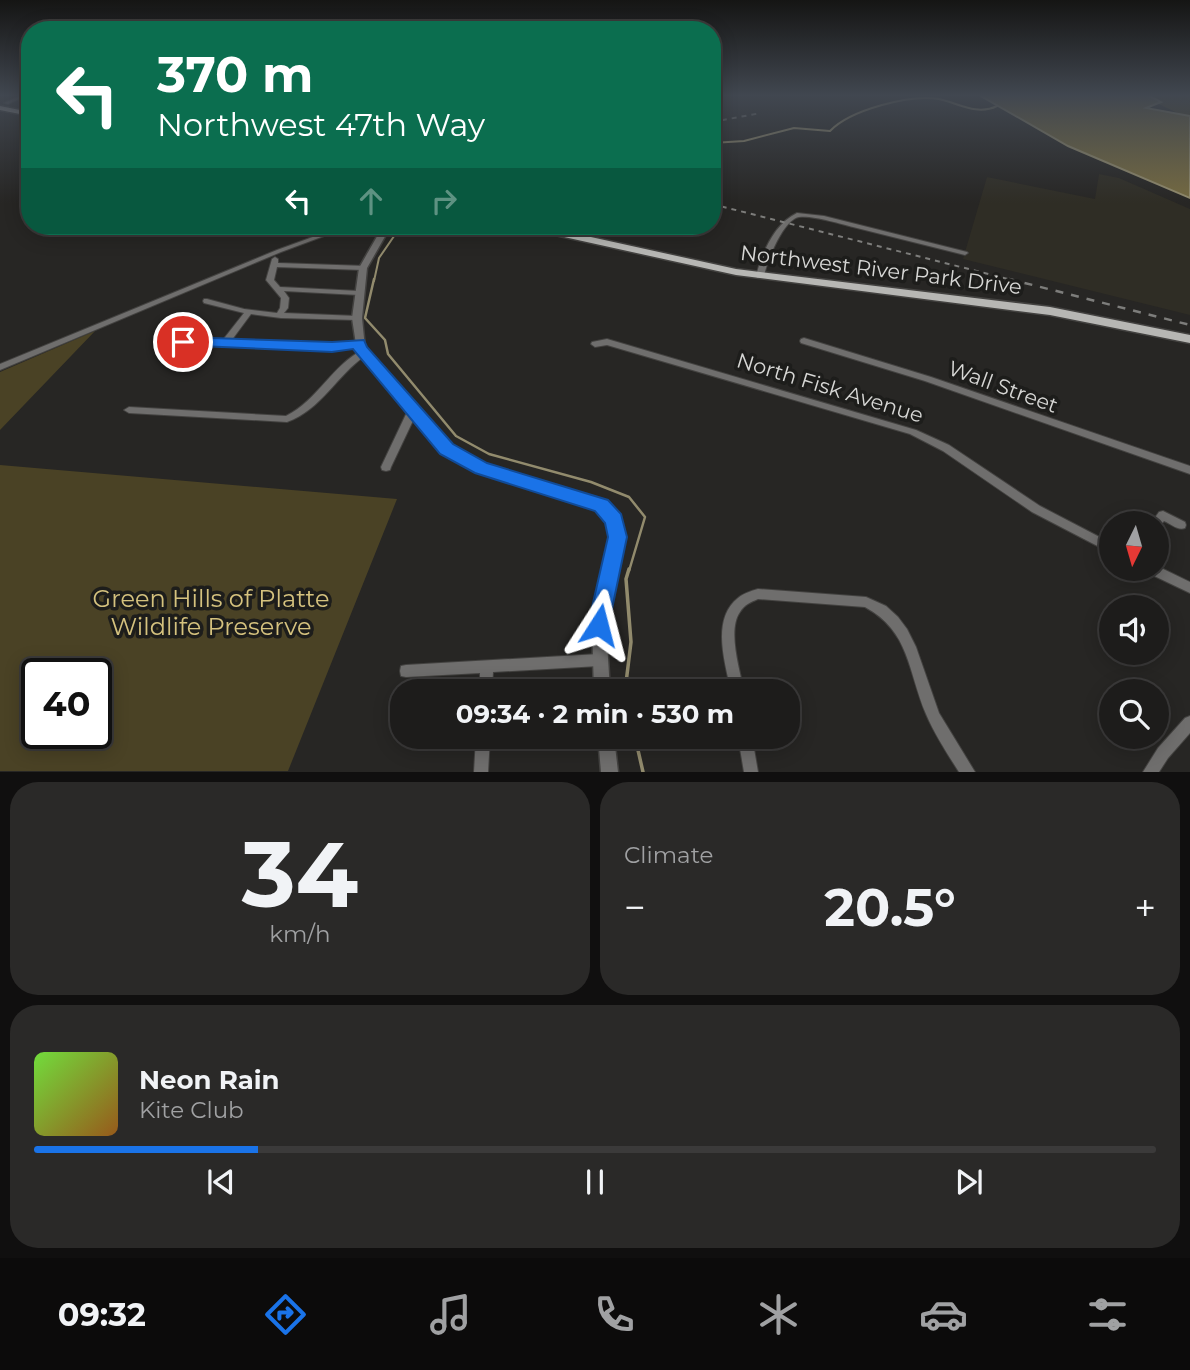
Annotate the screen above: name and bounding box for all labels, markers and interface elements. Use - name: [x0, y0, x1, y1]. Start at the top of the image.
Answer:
- text: 370 m: [157, 45, 314, 104]
- icon: left: [42, 49, 133, 140]
- text: Northwest 47th Way: [157, 105, 485, 144]
- icon: left: [279, 182, 317, 220]
- icon: ahead: [352, 182, 390, 220]
- icon: right: [425, 182, 463, 220]
- street label: Northwest River Park Drive: [739, 240, 1023, 299]
- pin: [153, 312, 213, 372]
- icon: arrive: [164, 323, 202, 361]
- street label: North Fisk Avenue: [734, 347, 926, 428]
- street label: Wall Street: [945, 355, 1061, 418]
- north arrow: [1099, 511, 1169, 581]
- map controls: [1099, 511, 1169, 749]
- park label: Green Hills of Platte Wildlife Preserve: [93, 584, 329, 641]
- position arrow: [562, 588, 636, 662]
- button: sound: [1099, 595, 1169, 665]
- speed limit sign: 40: [21, 658, 112, 749]
- button: search: [1099, 679, 1169, 749]
- text: 09:34 · 2 min · 530 m: [456, 698, 734, 730]
- text: 34: [242, 819, 358, 930]
- text: Climate: [624, 841, 713, 869]
- text: 20.5°: [824, 876, 956, 939]
- text: −: [624, 884, 646, 931]
- text: +: [1134, 884, 1156, 931]
- text: km/h: [269, 920, 331, 948]
- text: Neon Rain: [139, 1064, 280, 1096]
- text: Kite Club: [139, 1096, 244, 1124]
- icon: previous: [202, 1163, 240, 1201]
- icon: pause: [576, 1163, 614, 1201]
- icon: next: [950, 1163, 988, 1201]
- icon: directions: [261, 1290, 310, 1339]
- icon: music: [426, 1290, 475, 1339]
- icon: phone: [590, 1290, 639, 1339]
- icon: climate: [754, 1290, 803, 1339]
- icon: car: [919, 1290, 968, 1339]
- icon: filters: [1083, 1290, 1132, 1339]
- text: 09:32: [58, 1295, 146, 1334]

